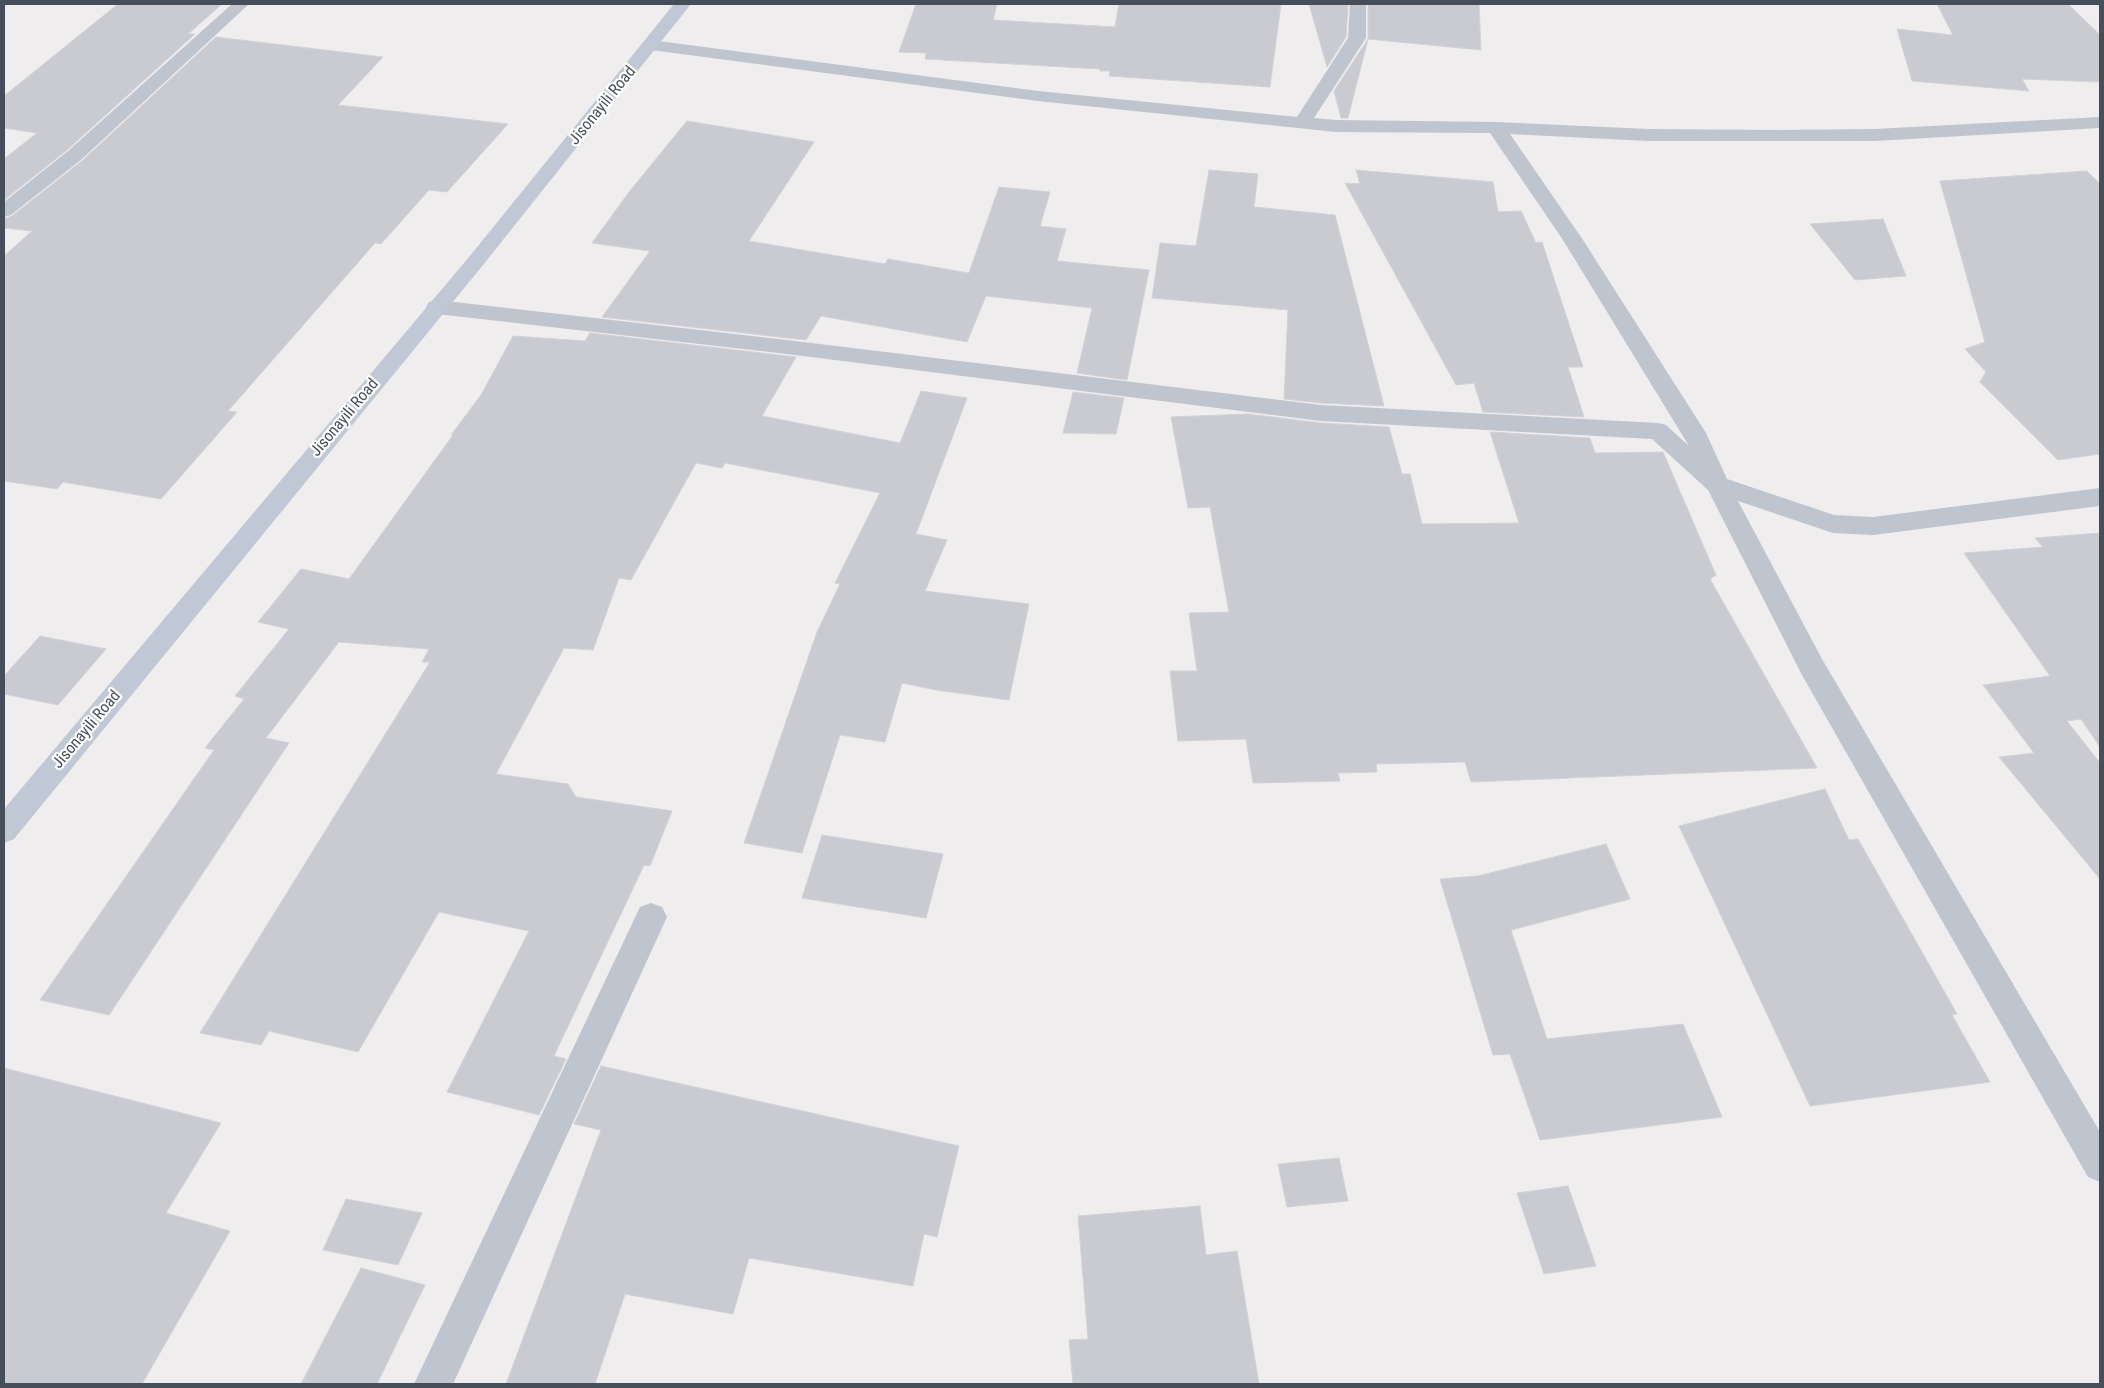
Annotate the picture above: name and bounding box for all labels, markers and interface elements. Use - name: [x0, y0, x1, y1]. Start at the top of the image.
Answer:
- street label: Jisonayili Road: [565, 63, 641, 149]
- street label: Jisonayili Road: [307, 375, 383, 461]
- street label: Jisonayili Road: [49, 687, 125, 773]

